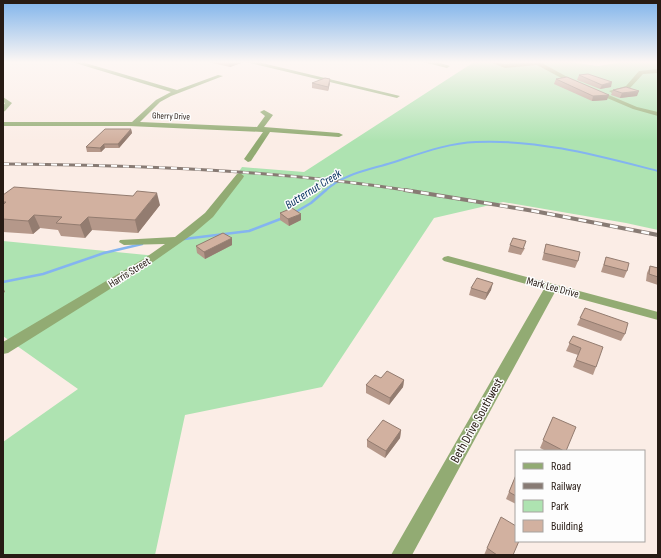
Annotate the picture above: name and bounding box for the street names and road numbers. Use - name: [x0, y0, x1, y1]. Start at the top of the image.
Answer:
- street label: Gherry Drive: [152, 110, 190, 123]
- street label: Harris Street: [106, 254, 153, 290]
- street label: Mark Lee Drive: [525, 274, 580, 301]
- street label: Beth Drive Southwest: [447, 375, 507, 466]

